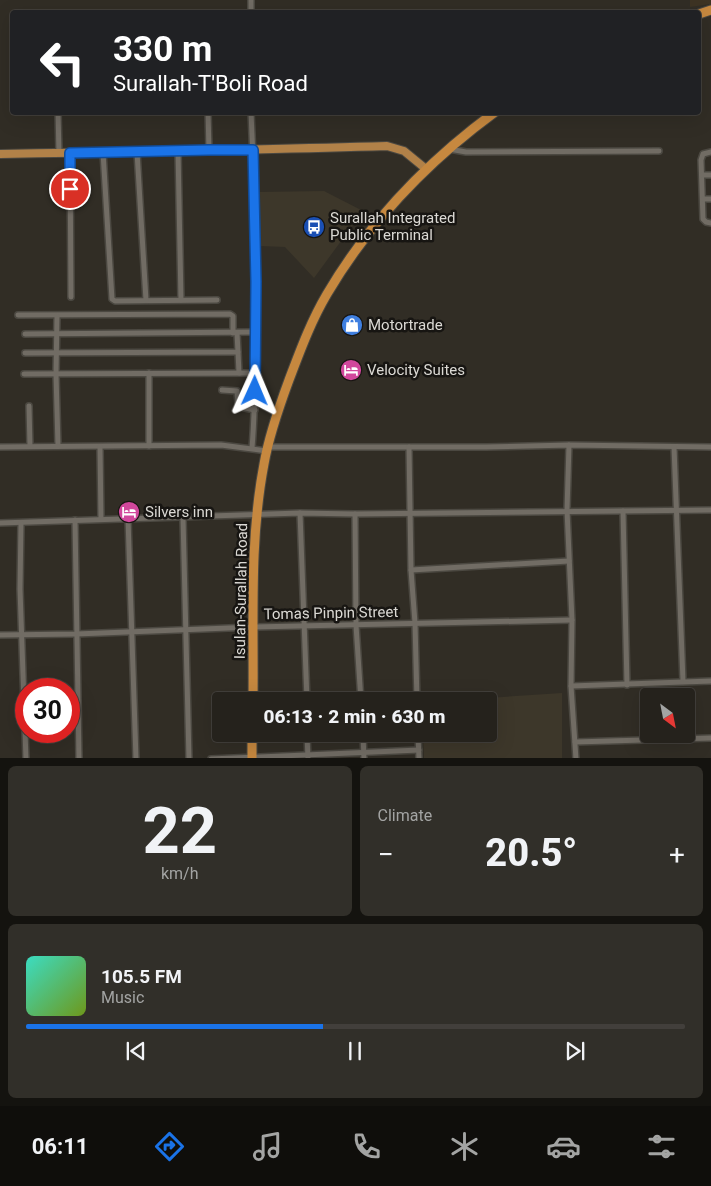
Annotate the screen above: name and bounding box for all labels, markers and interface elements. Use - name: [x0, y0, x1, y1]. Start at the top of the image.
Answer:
- text: 330 m: [113, 29, 212, 70]
- icon: left: [30, 30, 95, 95]
- text: Surallah-T'Boli Road: [113, 71, 308, 96]
- pin: [49, 168, 91, 210]
- icon: arrive: [56, 175, 84, 203]
- place label: Surallah Integrated Public Terminal: [330, 209, 455, 244]
- bus stop icon: Surallah Integrated Public Terminal: [302, 215, 326, 239]
- shop icon: Motortrade: [340, 313, 364, 337]
- place label: Motortrade: [368, 316, 443, 334]
- hotel icon: Velocity Suites: [339, 358, 363, 382]
- place label: Velocity Suites: [367, 361, 465, 379]
- position arrow: [228, 364, 280, 416]
- hotel icon: Silvers inn: [117, 500, 141, 524]
- place label: Silvers inn: [145, 503, 213, 521]
- street label: Isulan-Surallah Road: [231, 523, 251, 659]
- street label: Tomas Pinpin Street: [264, 603, 399, 623]
- speed limit sign: 30: [15, 678, 80, 743]
- north arrow: [640, 688, 695, 742]
- map controls: [640, 688, 695, 743]
- text: 06:13 · 2 min · 630 m: [263, 705, 446, 728]
- text: 22: [142, 793, 217, 869]
- text: Climate: [378, 806, 432, 825]
- text: 20.5°: [485, 831, 577, 875]
- text: −: [378, 838, 394, 871]
- text: +: [669, 838, 685, 871]
- text: km/h: [161, 864, 199, 883]
- text: 105.5 FM: [101, 965, 182, 988]
- text: Music: [101, 988, 144, 1007]
- icon: previous: [122, 1037, 150, 1065]
- icon: pause: [341, 1037, 369, 1065]
- icon: next: [561, 1037, 589, 1065]
- icon: directions: [152, 1129, 187, 1164]
- icon: music: [250, 1129, 285, 1164]
- icon: phone: [349, 1129, 384, 1164]
- icon: climate: [447, 1129, 482, 1164]
- icon: car: [546, 1129, 581, 1164]
- icon: filters: [644, 1129, 679, 1164]
- text: 06:11: [32, 1134, 88, 1159]

